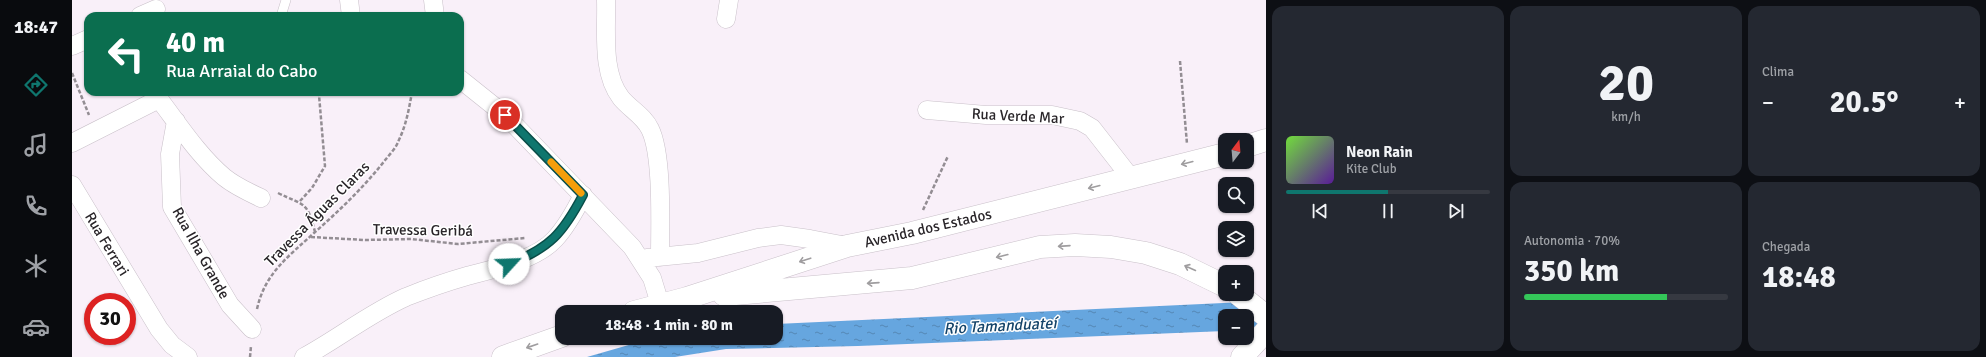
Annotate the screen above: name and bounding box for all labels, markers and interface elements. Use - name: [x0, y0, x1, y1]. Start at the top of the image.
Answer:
- text: 18:47: [14, 16, 58, 38]
- text: 40 m: [166, 26, 225, 60]
- icon: left: [100, 28, 152, 80]
- text: 20: [1598, 51, 1654, 115]
- text: Rua Arraial do Cabo: [166, 60, 317, 82]
- text: Clima: [1762, 64, 1794, 80]
- icon: directions: [22, 71, 50, 99]
- text: 20.5°: [1829, 84, 1899, 121]
- text: −: [1762, 89, 1774, 116]
- text: +: [1954, 89, 1966, 116]
- pin: [488, 98, 522, 132]
- icon: arrive: [494, 104, 516, 126]
- street label: Rua Verde Mar: [971, 105, 1065, 127]
- text: km/h: [1611, 109, 1641, 125]
- icon: music: [22, 131, 50, 159]
- north arrow: [1218, 133, 1254, 169]
- map controls: [1218, 133, 1254, 345]
- text: Neon Rain: [1346, 143, 1413, 161]
- street label: Travessa Águas Claras: [260, 157, 373, 270]
- one-way arrow: [1181, 160, 1194, 167]
- text: Kite Club: [1346, 161, 1397, 177]
- button: search: [1218, 177, 1254, 213]
- one-way arrow: [1087, 184, 1100, 191]
- icon: phone: [22, 192, 50, 220]
- icon: previous: [1309, 200, 1331, 222]
- icon: pause: [1377, 200, 1399, 222]
- icon: next: [1445, 200, 1467, 222]
- street label: Rua Ilha Grande: [168, 204, 234, 302]
- street label: Avenida dos Estados: [863, 205, 994, 251]
- street label: Rua Ferrari: [81, 209, 133, 279]
- street label: Travessa Geribá: [373, 220, 473, 240]
- button: layers: [1218, 221, 1254, 257]
- text: Autonomia · 70%: [1524, 233, 1620, 249]
- text: Chegada: [1762, 239, 1810, 255]
- one-way arrow: [1058, 242, 1071, 249]
- position arrow: [488, 243, 530, 285]
- icon: climate: [22, 252, 50, 280]
- one-way arrow: [996, 253, 1009, 261]
- text: 350 km: [1524, 253, 1619, 290]
- one-way arrow: [798, 257, 811, 264]
- text: 18:48: [1762, 259, 1836, 296]
- one-way arrow: [1185, 264, 1197, 271]
- button: +: [1218, 265, 1254, 301]
- one-way arrow: [867, 279, 880, 286]
- speed limit sign: 30: [84, 293, 136, 345]
- button: −: [1218, 309, 1254, 345]
- icon: car: [22, 313, 50, 341]
- water label: Rio Tamanduateí: [943, 313, 1060, 339]
- text: 18:48 · 1 min · 80 m: [605, 316, 733, 334]
- one-way arrow: [526, 343, 539, 350]

